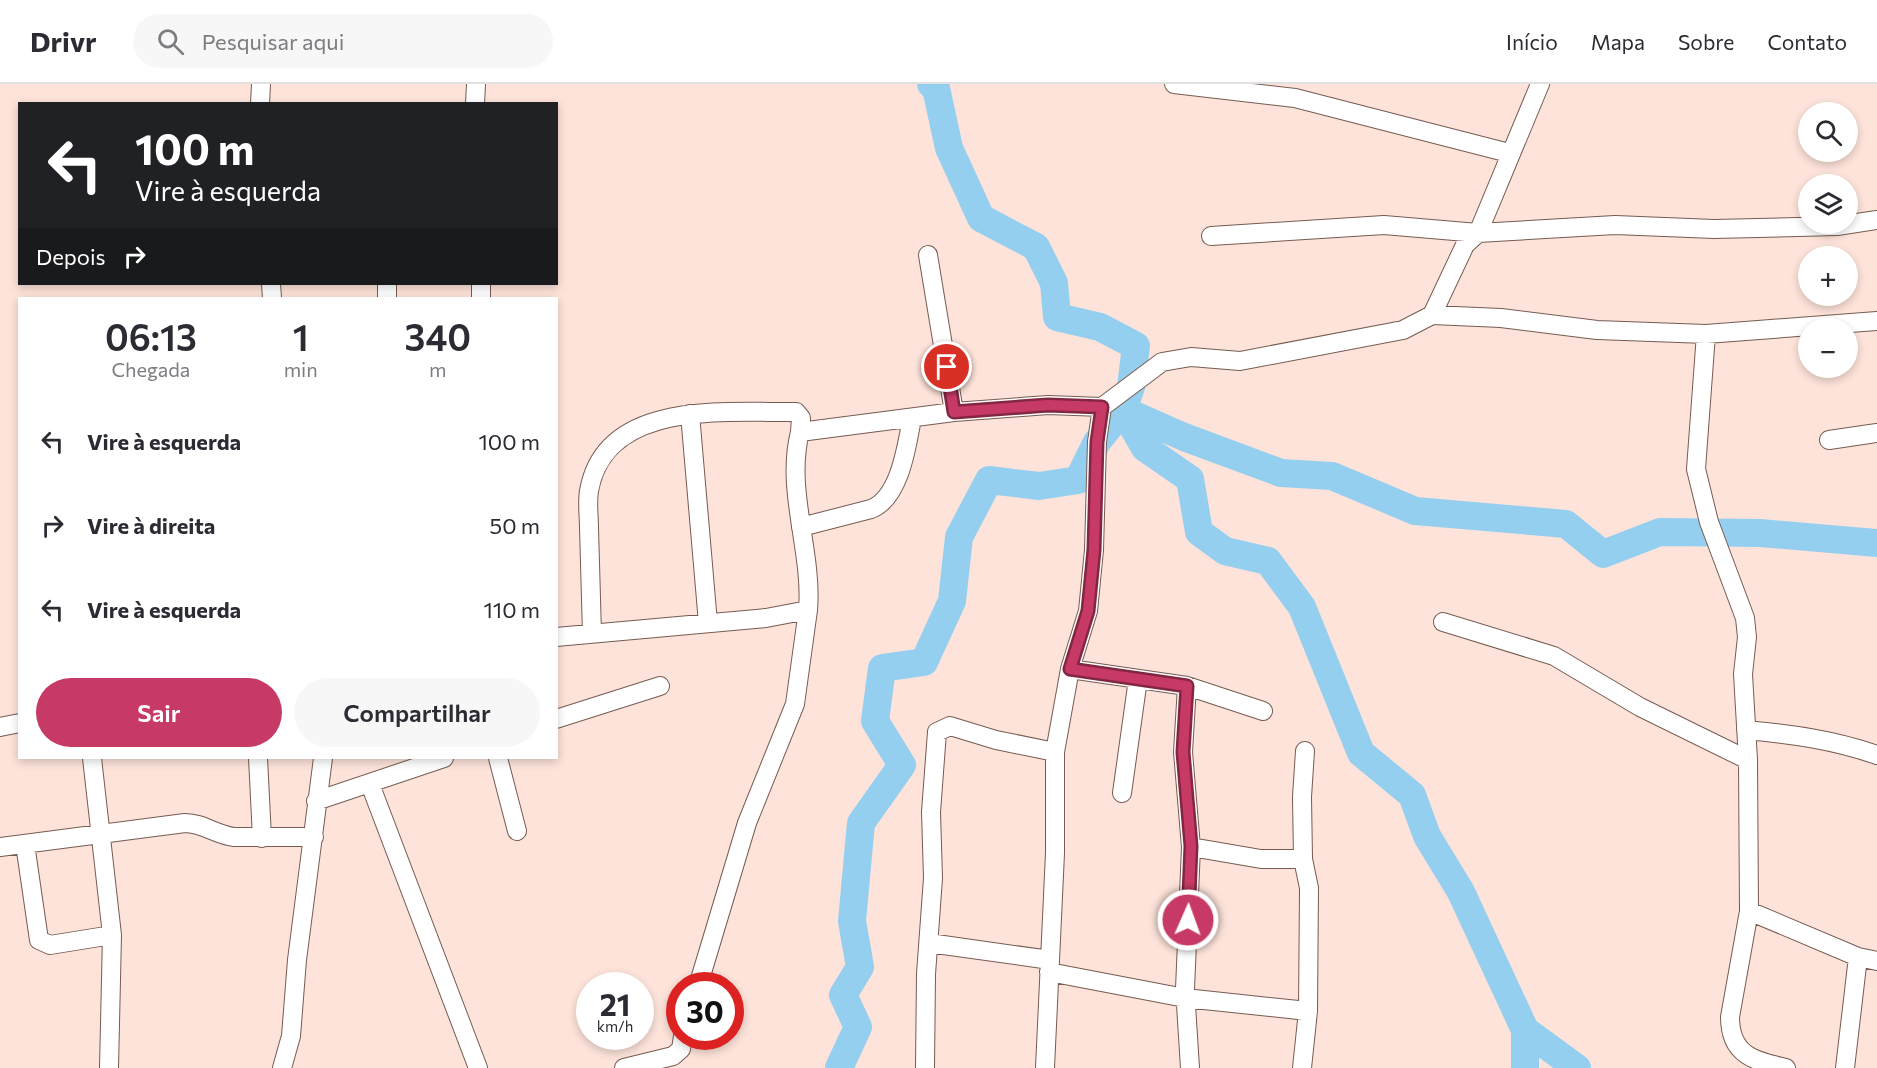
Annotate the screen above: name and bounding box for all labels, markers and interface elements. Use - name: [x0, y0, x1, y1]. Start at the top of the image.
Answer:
- search box: [133, 14, 553, 68]
- text: Drivr: [30, 24, 97, 58]
- icon: search: [154, 25, 187, 58]
- text: Pesquisar aqui: [202, 28, 344, 55]
- text: Início: [1506, 29, 1558, 54]
- text: Mapa: [1591, 29, 1645, 54]
- text: Sobre: [1678, 29, 1734, 54]
- text: Contato: [1767, 29, 1847, 54]
- map controls: [1798, 102, 1858, 378]
- button: search: [1798, 102, 1858, 162]
- text: 100 m: [135, 122, 255, 174]
- icon: left: [36, 126, 114, 204]
- text: Vire à esquerda: [135, 174, 321, 207]
- button: layers: [1798, 174, 1858, 234]
- icon: right: [118, 240, 151, 273]
- text: Depois: [36, 243, 106, 270]
- button: +: [1798, 246, 1858, 306]
- text: 06:13: [105, 314, 197, 358]
- text: 1: [293, 314, 309, 358]
- text: 340: [405, 314, 471, 358]
- button: −: [1798, 318, 1858, 378]
- pin: [921, 341, 972, 392]
- icon: arrive: [930, 350, 963, 383]
- text: Chegada: [111, 357, 190, 381]
- text: min: [284, 357, 318, 381]
- text: m: [429, 357, 447, 381]
- icon: left: [36, 425, 69, 458]
- text: Vire à esquerda: [87, 428, 241, 455]
- text: 100 m: [478, 428, 540, 455]
- icon: right: [36, 509, 69, 542]
- text: Vire à direita: [87, 512, 215, 539]
- text: 50 m: [490, 512, 540, 539]
- icon: left: [36, 593, 69, 626]
- text: Vire à esquerda: [87, 596, 241, 623]
- text: 110 m: [483, 596, 540, 623]
- button: Sair: [36, 678, 282, 747]
- button: Compartilhar: [294, 678, 540, 747]
- position arrow: [1156, 888, 1220, 952]
- speed limit sign: 30: [666, 972, 744, 1050]
- text: 21: [600, 985, 630, 1022]
- text: km/h: [597, 1017, 633, 1035]

